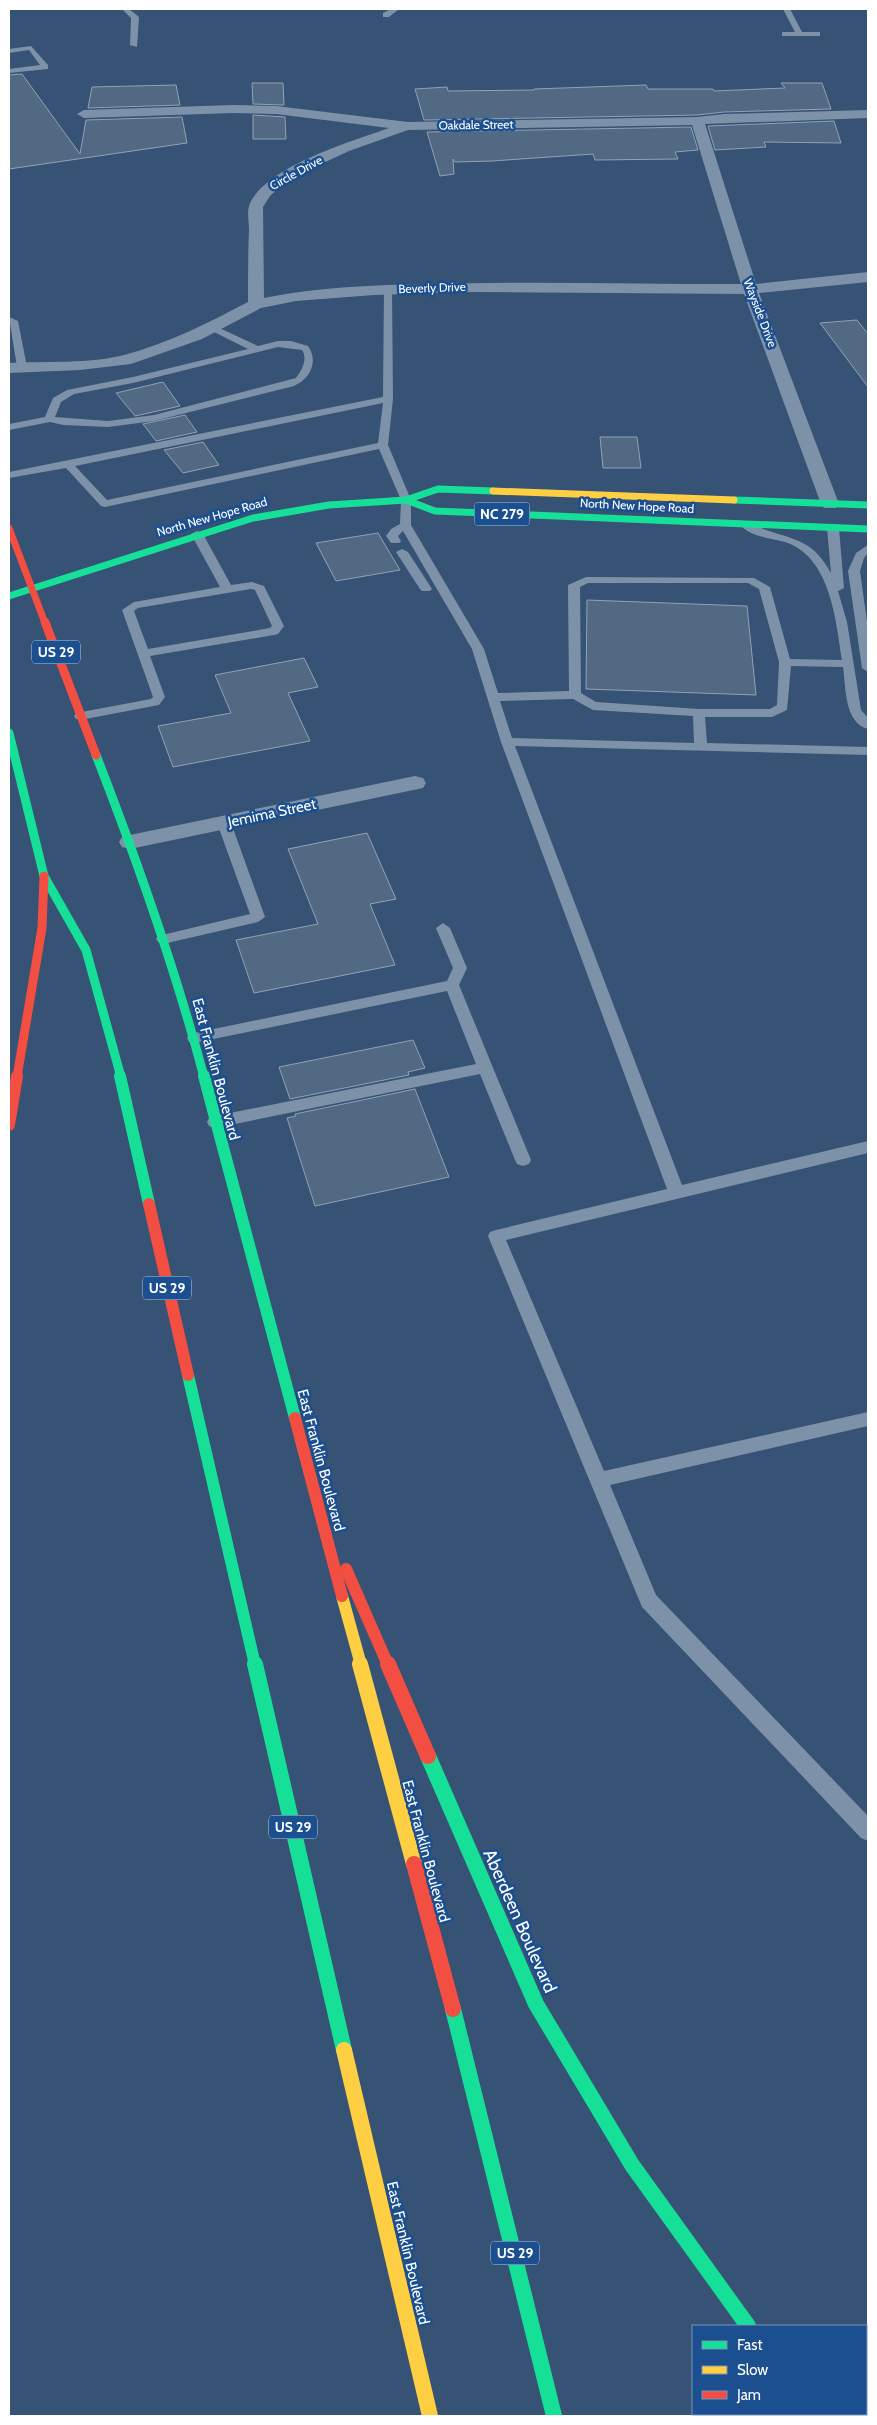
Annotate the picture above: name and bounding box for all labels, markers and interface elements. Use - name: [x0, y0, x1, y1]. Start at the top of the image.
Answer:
- street label: Oakdale Street: [438, 116, 514, 133]
- street label: Circle Drive: [267, 152, 325, 193]
- street label: Wayside Drive: [741, 276, 780, 349]
- street label: Beverly Drive: [398, 279, 466, 296]
- street label: North New Hope Road: [155, 494, 269, 539]
- street label: North New Hope Road: [580, 495, 694, 516]
- road number: NC 279: [474, 502, 530, 526]
- road number: US 29: [32, 640, 80, 664]
- street label: Jemima Street: [225, 795, 318, 831]
- street label: East Franklin Boulevard: [188, 996, 244, 1142]
- road number: US 29: [143, 1276, 191, 1300]
- street label: East Franklin Boulevard: [293, 1387, 349, 1533]
- street label: East Franklin Boulevard: [398, 1778, 454, 1924]
- road number: US 29: [269, 1815, 317, 1838]
- street label: Aberdeen Boulevard: [479, 1846, 561, 1996]
- street label: East Franklin Boulevard: [383, 2180, 433, 2326]
- road number: US 29: [491, 2242, 539, 2264]
- legend: [692, 2325, 867, 2415]
- text: Fast: [737, 2336, 762, 2354]
- text: Slow: [737, 2361, 768, 2379]
- text: Jam: [736, 2386, 761, 2404]

